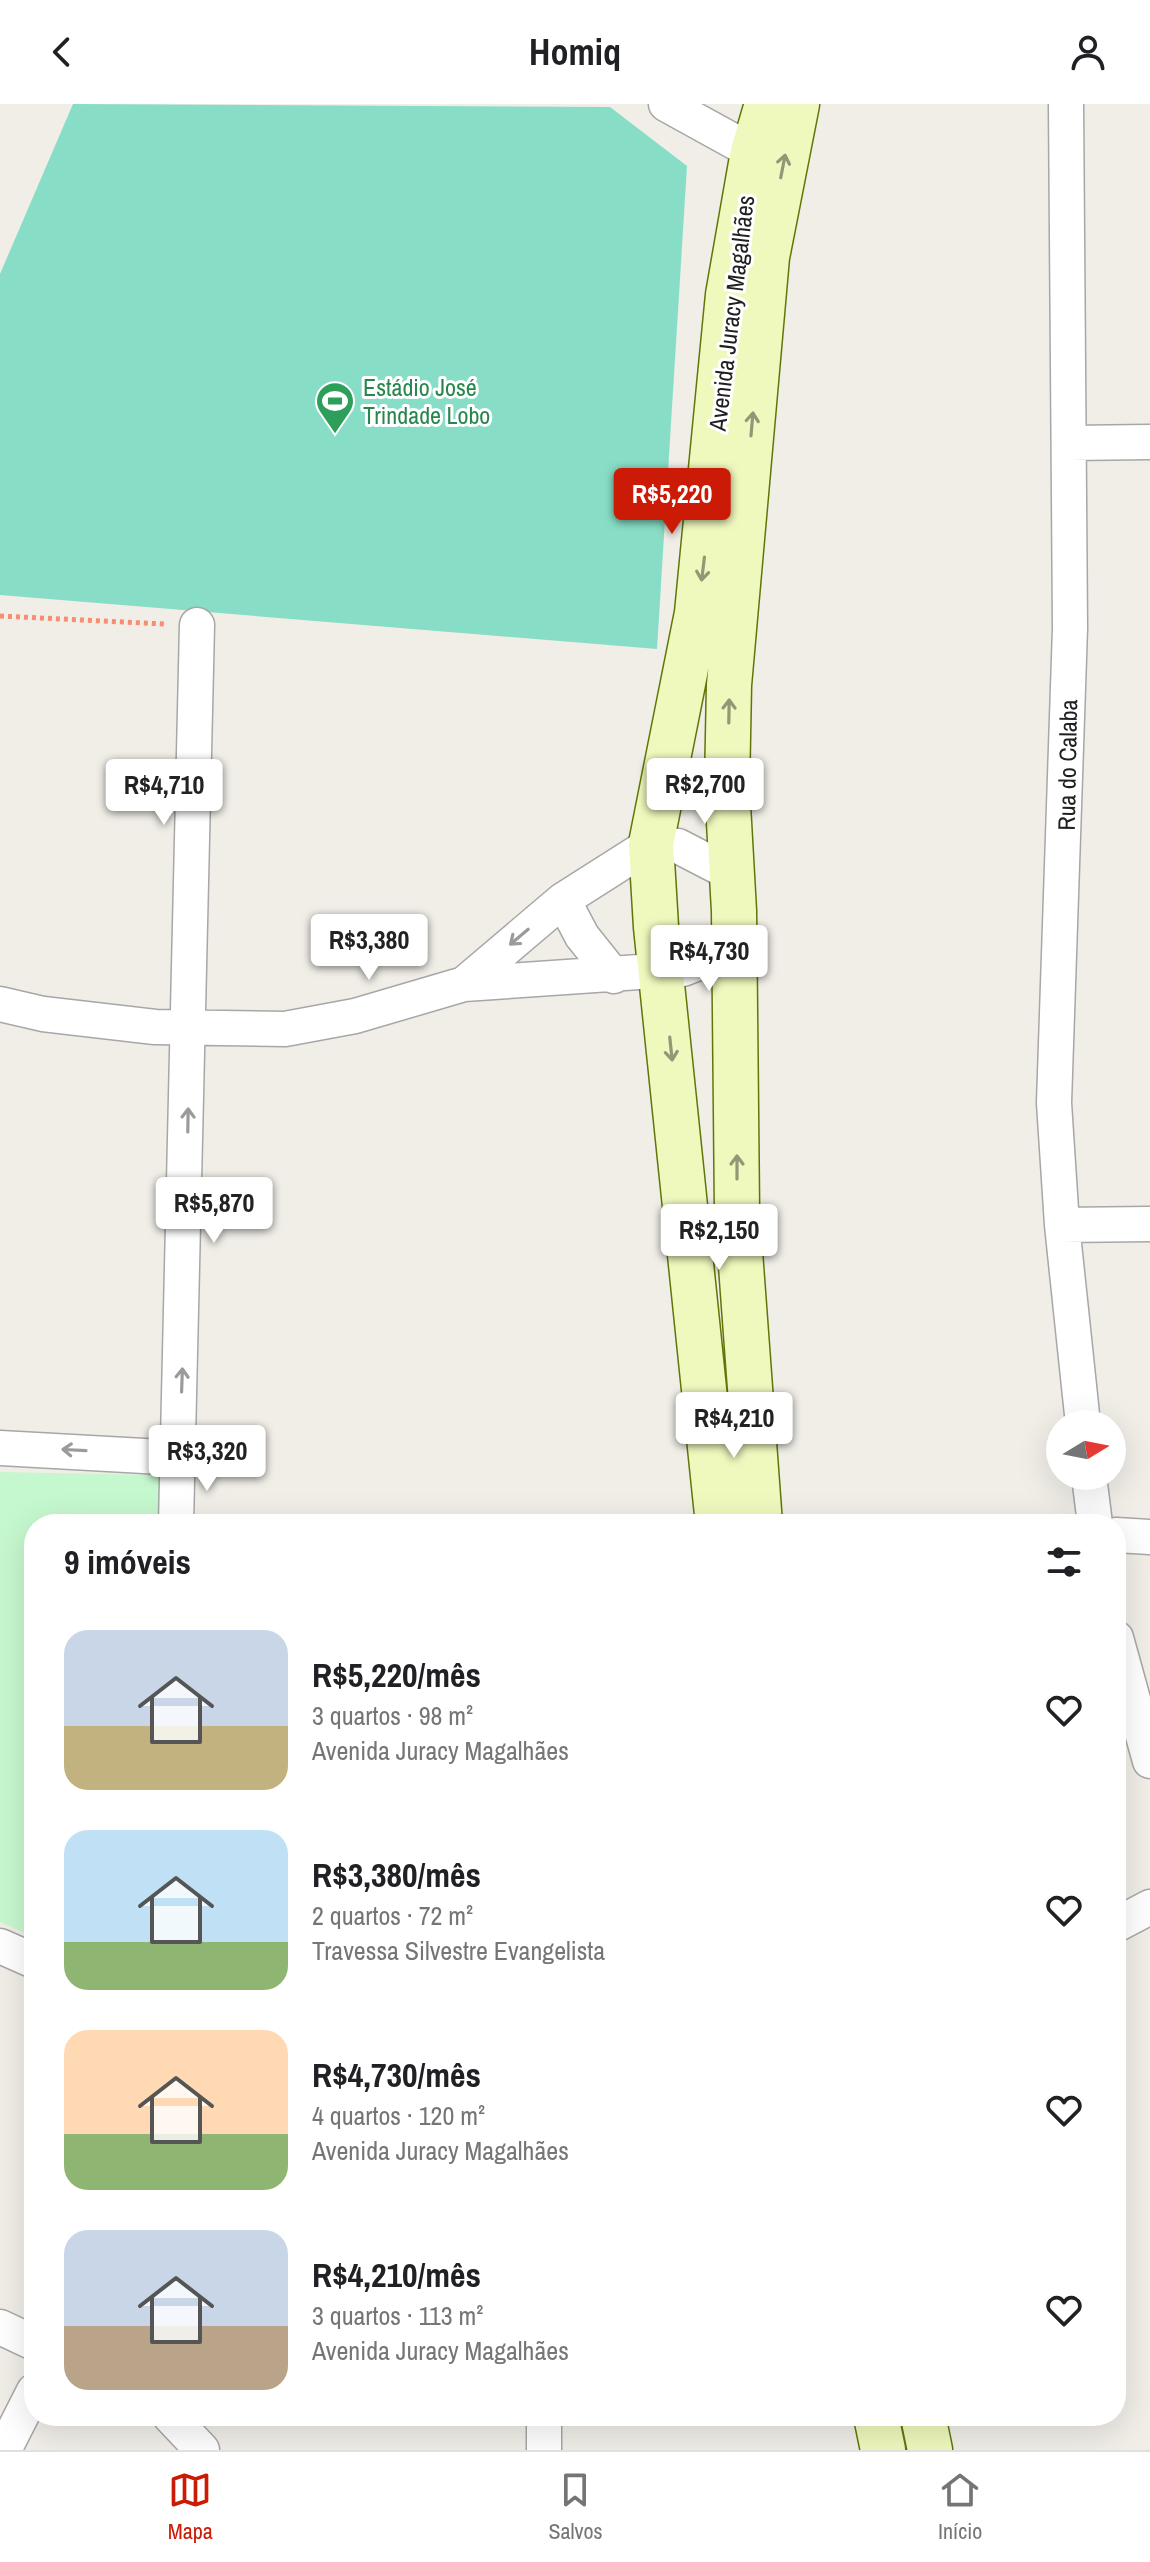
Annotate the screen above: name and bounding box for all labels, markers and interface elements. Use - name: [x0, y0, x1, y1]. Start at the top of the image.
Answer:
- text: Homiq: [529, 28, 621, 76]
- icon: back: [40, 30, 84, 74]
- icon: person: [1066, 30, 1110, 74]
- one-way arrow: [777, 154, 792, 179]
- street label: Avenida Juracy Magalhães: [701, 193, 761, 434]
- place label: Estádio José Trindade Lobo: [363, 371, 490, 431]
- sports icon: Estádio José Trindade Lobo: [314, 380, 356, 435]
- one-way arrow: [745, 411, 760, 438]
- pin: R$5,220: [598, 468, 746, 536]
- text: R$5,220: [632, 476, 712, 511]
- one-way arrow: [695, 555, 710, 581]
- one-way arrow: [721, 698, 736, 725]
- street label: Rua do Calaba: [1050, 699, 1084, 831]
- pin: R$2,700: [631, 758, 779, 826]
- pin: R$4,710: [90, 759, 238, 827]
- text: R$2,700: [665, 766, 745, 801]
- text: R$4,710: [124, 767, 204, 802]
- pin: R$3,380: [295, 914, 443, 982]
- text: R$3,380: [329, 922, 409, 957]
- pin: R$4,730: [635, 925, 783, 993]
- one-way arrow: [509, 928, 530, 946]
- text: R$4,730: [669, 933, 749, 968]
- one-way arrow: [664, 1036, 679, 1062]
- one-way arrow: [180, 1107, 195, 1134]
- one-way arrow: [729, 1154, 745, 1181]
- pin: R$5,870: [140, 1177, 288, 1245]
- text: R$5,870: [174, 1185, 254, 1220]
- pin: R$2,150: [645, 1204, 793, 1272]
- text: R$2,150: [679, 1212, 759, 1247]
- one-way arrow: [174, 1367, 189, 1394]
- pin: R$4,210: [660, 1392, 808, 1460]
- text: R$4,210: [694, 1400, 774, 1435]
- north arrow: [1046, 1410, 1126, 1490]
- map controls: [1046, 1410, 1126, 1490]
- pin: R$3,320: [133, 1425, 281, 1493]
- text: R$3,320: [167, 1433, 247, 1468]
- one-way arrow: [61, 1443, 88, 1458]
- text: 9 imóveis: [64, 1539, 191, 1585]
- icon: filters: [1042, 1540, 1086, 1584]
- text: R$5,220/mês: [312, 1652, 481, 1698]
- icon: home: [128, 1662, 224, 1758]
- icon: heart: [1042, 1688, 1086, 1732]
- text: 3 quartos · 98 m²: [312, 1698, 473, 1733]
- text: Avenida Juracy Magalhães: [312, 1733, 569, 1768]
- text: R$3,380/mês: [312, 1852, 481, 1898]
- icon: home: [128, 1862, 224, 1958]
- icon: heart: [1042, 1888, 1086, 1932]
- text: 2 quartos · 72 m²: [312, 1898, 473, 1933]
- text: Travessa Silvestre Evangelista: [312, 1933, 605, 1968]
- text: R$4,730/mês: [312, 2052, 481, 2098]
- icon: home: [128, 2062, 224, 2158]
- icon: heart: [1042, 2088, 1086, 2132]
- text: 4 quartos · 120 m²: [312, 2098, 485, 2133]
- text: Avenida Juracy Magalhães: [312, 2133, 569, 2168]
- text: R$4,210/mês: [312, 2252, 481, 2298]
- icon: home: [128, 2262, 224, 2358]
- icon: heart: [1042, 2288, 1086, 2332]
- text: 3 quartos · 113 m²: [312, 2298, 483, 2333]
- text: Avenida Juracy Magalhães: [312, 2333, 569, 2368]
- tab: Mapa: [168, 2468, 213, 2546]
- tab: Salvos: [548, 2468, 603, 2546]
- tab: Início: [938, 2468, 982, 2546]

